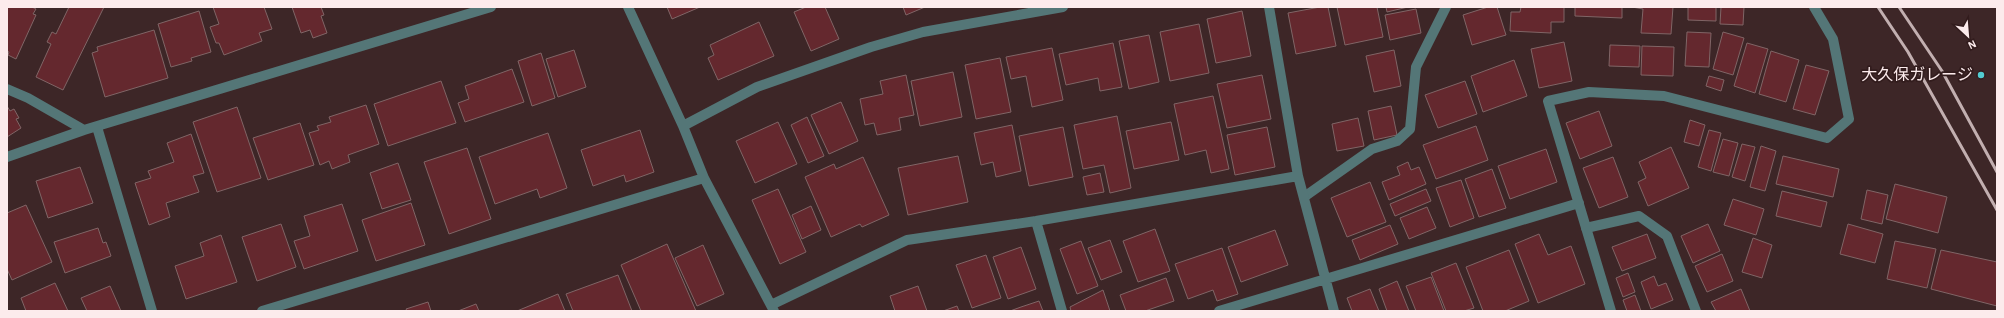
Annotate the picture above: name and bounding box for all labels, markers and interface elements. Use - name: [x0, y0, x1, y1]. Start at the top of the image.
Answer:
- north arrow: [1948, 16, 1988, 56]
- text: N: [1966, 38, 1978, 51]
- place label: 大久保ガレージ: [1861, 66, 1973, 83]
- marker: 大久保ガレージ: [1976, 70, 1986, 80]

